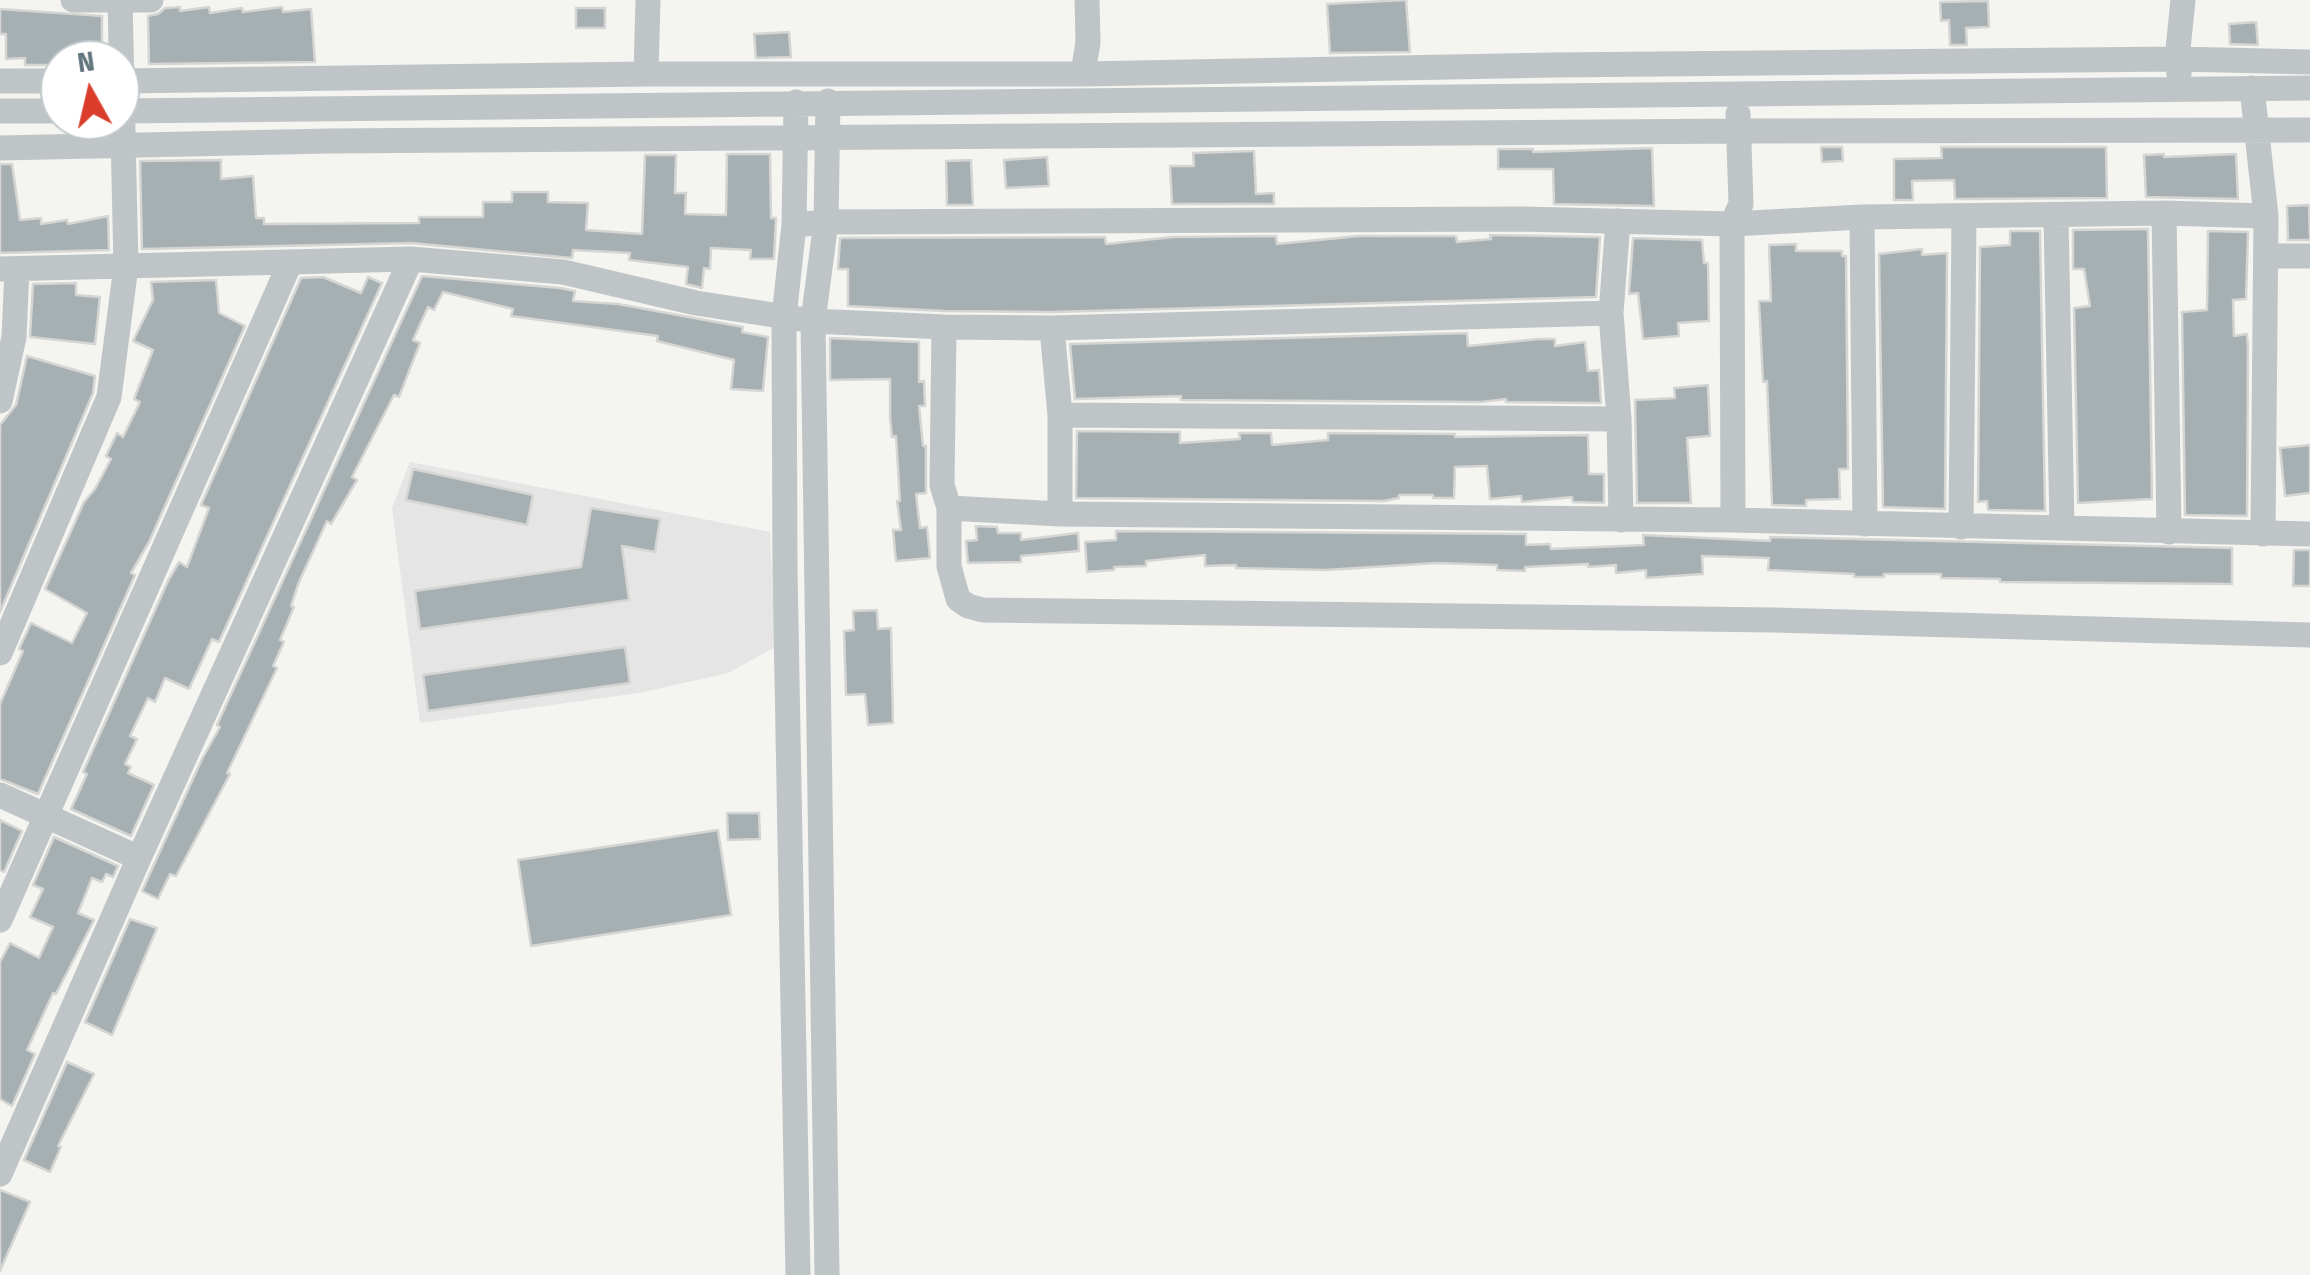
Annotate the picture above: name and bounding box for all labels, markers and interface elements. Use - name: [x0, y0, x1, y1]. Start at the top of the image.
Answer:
- north arrow: [40, 40, 140, 140]
- text: N: [75, 44, 97, 79]

